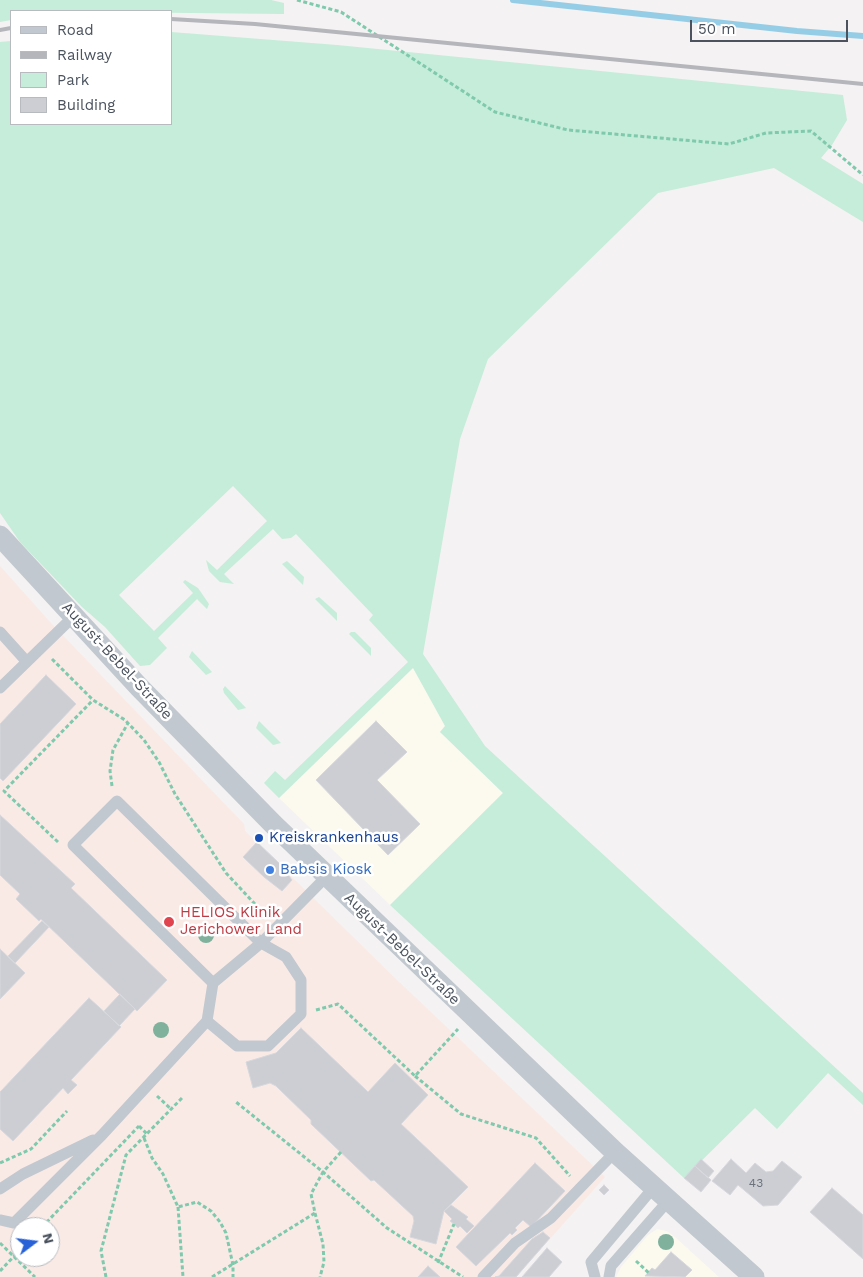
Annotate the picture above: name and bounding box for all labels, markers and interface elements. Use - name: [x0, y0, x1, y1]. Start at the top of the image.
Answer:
- legend: [10, 10, 172, 125]
- scale bar: [693, 10, 850, 42]
- text: 50 m: [698, 20, 735, 38]
- text: Road: [57, 21, 94, 39]
- text: Railway: [57, 46, 112, 64]
- text: Park: [57, 71, 89, 89]
- text: Building: [57, 96, 115, 114]
- street label: August-Bebel-Straße: [58, 599, 176, 723]
- place label: Kreiskrankenhaus: [269, 829, 399, 847]
- marker: Kreiskrankenhaus: [253, 832, 265, 844]
- place label: Babsis Kiosk: [280, 861, 372, 879]
- marker: Babsis Kiosk: [264, 864, 276, 876]
- street label: August-Bebel-Straße: [340, 889, 464, 1009]
- place label: HELIOS Klinik Jerichower Land: [180, 904, 302, 939]
- marker: HELIOS Klinik Jerichower Land: [162, 915, 176, 929]
- house number: 43: [749, 1176, 763, 1190]
- north arrow: [10, 1217, 60, 1267]
- text: N: [39, 1231, 58, 1245]

